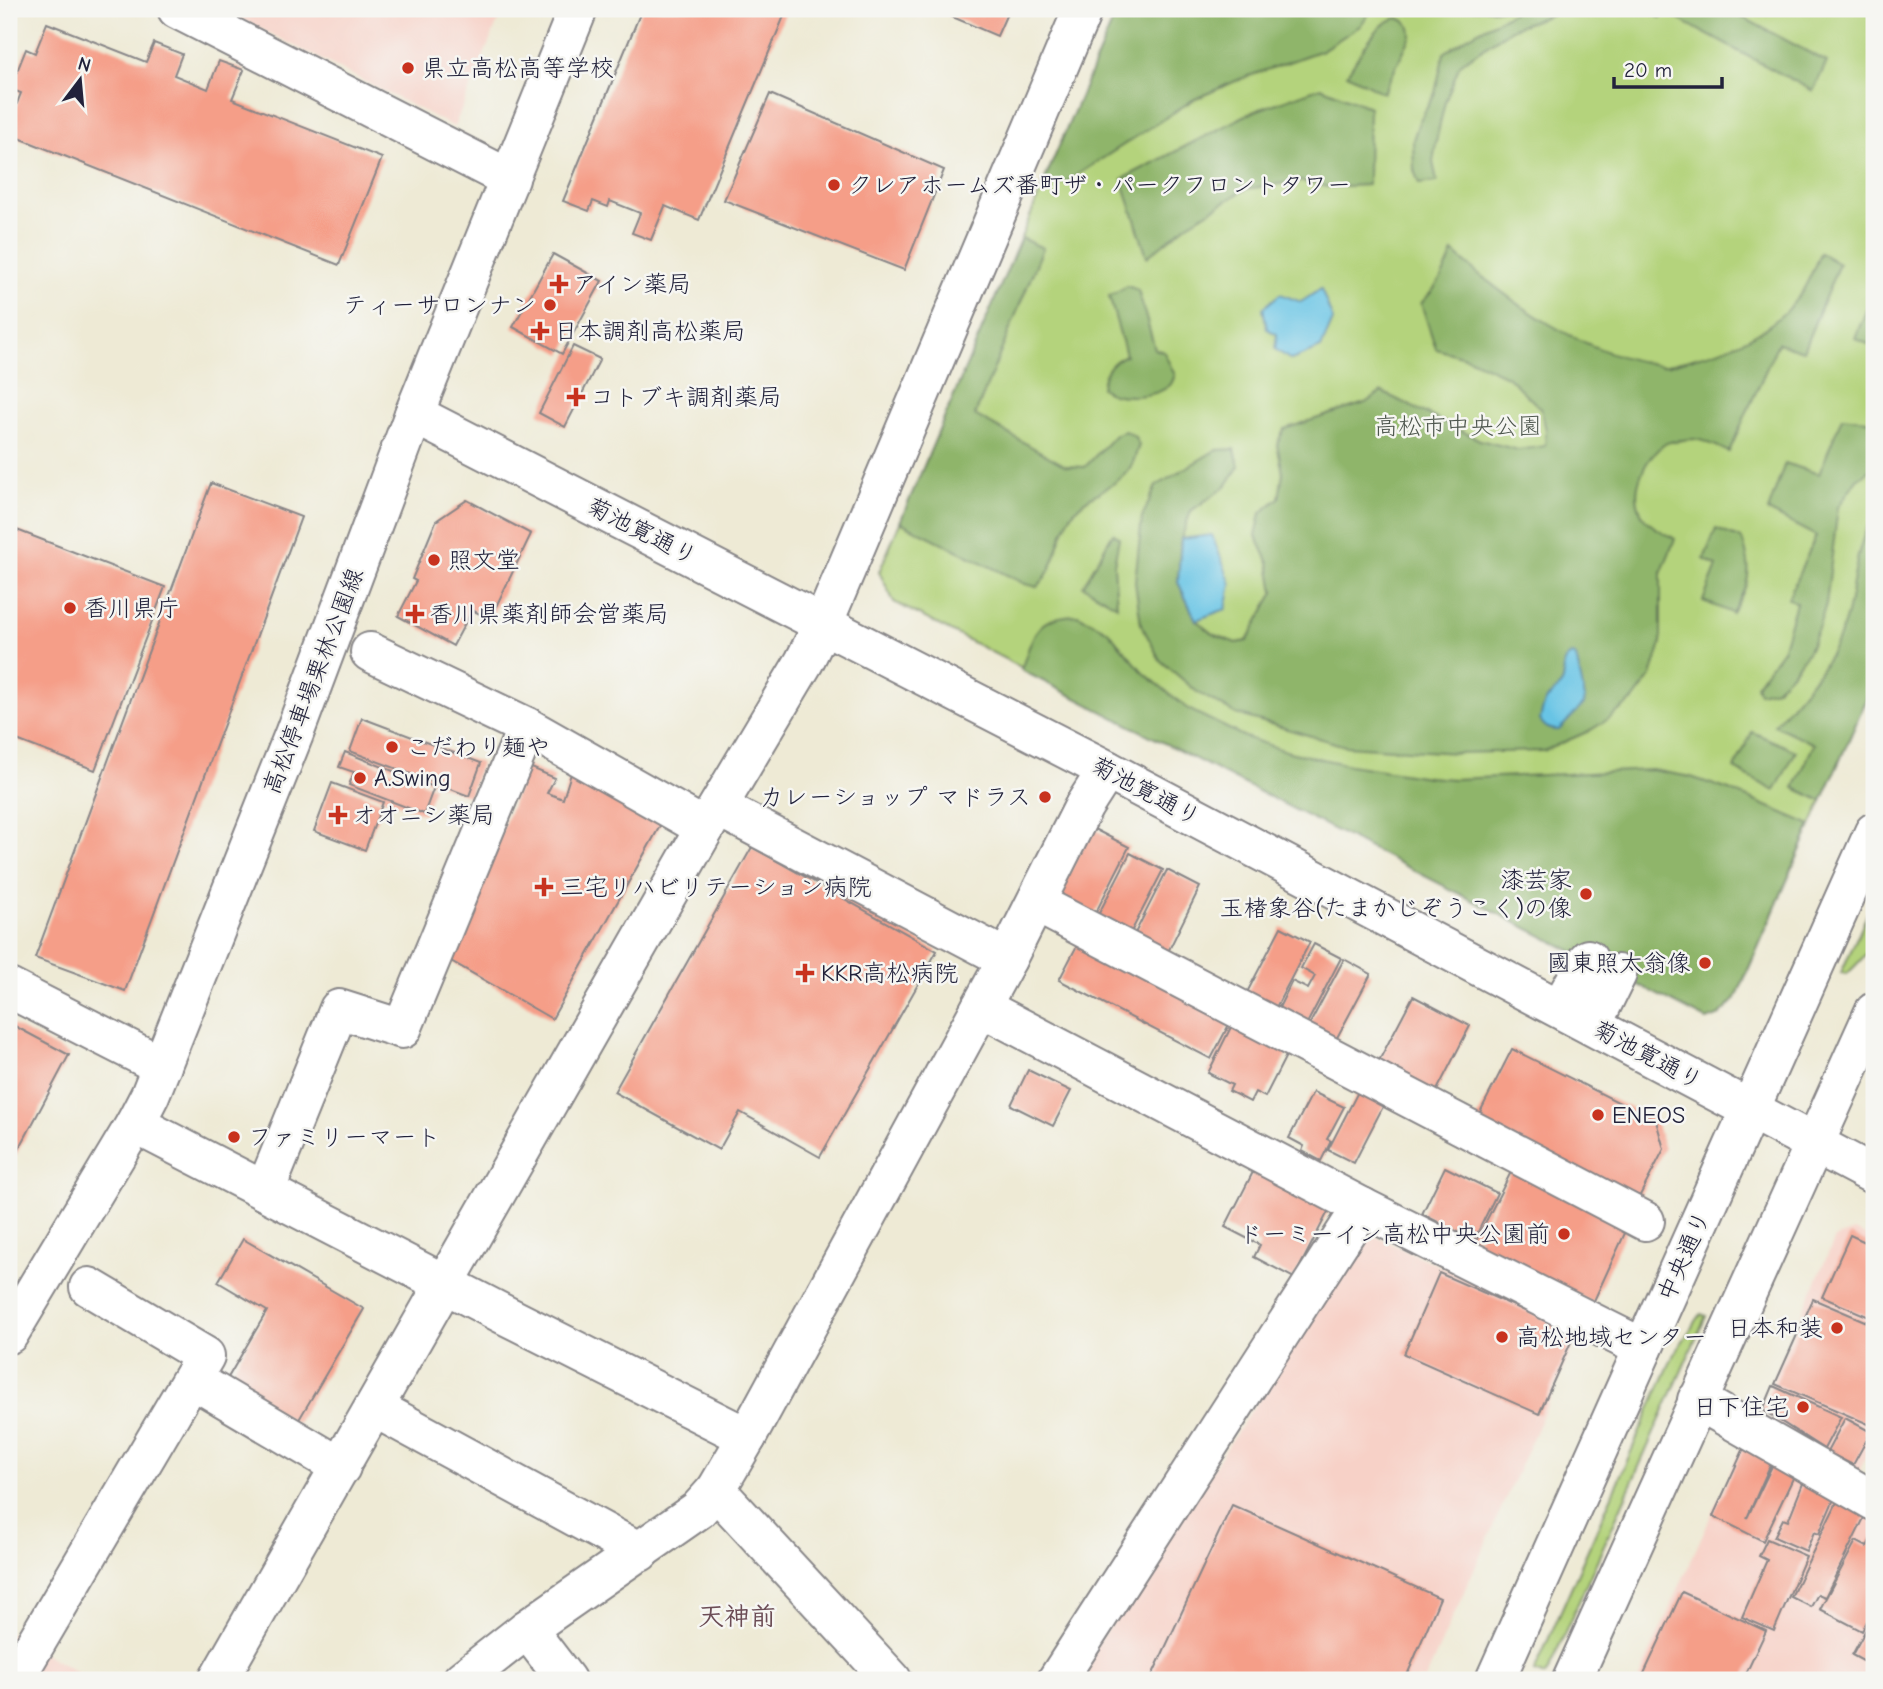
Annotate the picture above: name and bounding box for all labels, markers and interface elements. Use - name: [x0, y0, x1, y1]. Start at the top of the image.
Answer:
- north arrow: [46, 46, 116, 116]
- scale bar: [1614, 46, 1722, 90]
- text: N: [75, 52, 93, 77]
- place label: 県立高松高等学校: [422, 54, 614, 82]
- text: 20 m: [1624, 58, 1672, 82]
- marker: 県立高松高等学校: [400, 60, 416, 76]
- place label: クレアホームズ番町ザ・パークフロントタワー: [848, 171, 1351, 199]
- marker: クレアホームズ番町ザ・パークフロントタワー: [826, 177, 842, 193]
- place label: アイン薬局: [573, 270, 692, 298]
- marker: アイン薬局: [551, 276, 567, 292]
- place label: ティーサロンナン: [343, 291, 536, 319]
- marker: ティーサロンナン: [542, 297, 558, 313]
- place label: 日本調剤高松薬局: [554, 317, 746, 345]
- marker: 日本調剤高松薬局: [532, 323, 548, 339]
- place label: コトブキ調剤薬局: [590, 383, 782, 411]
- marker: コトブキ調剤薬局: [568, 389, 584, 405]
- park label: 高松市中央公園: [1374, 412, 1542, 440]
- street label: 菊池寛通り: [582, 491, 702, 571]
- place label: 照文堂: [448, 546, 520, 574]
- marker: 照文堂: [426, 552, 442, 568]
- street label: 高松停車場栗林公園線: [257, 564, 369, 798]
- place label: 香川県庁: [84, 594, 180, 622]
- marker: 香川県庁: [62, 600, 78, 616]
- place label: 香川県薬剤師会営薬局: [429, 600, 669, 628]
- marker: 香川県薬剤師会営薬局: [407, 606, 423, 622]
- place label: こだわり麺や: [406, 733, 550, 761]
- marker: こだわり麺や: [384, 739, 400, 755]
- street label: 菊池寛通り: [1086, 750, 1206, 832]
- place label: A.Swing: [374, 764, 451, 792]
- marker: A.Swing: [352, 770, 368, 786]
- place label: カレーショップ マドラス: [759, 783, 1031, 811]
- marker: カレーショップ マドラス: [1037, 789, 1053, 805]
- place label: オオニシ薬局: [352, 801, 495, 829]
- marker: オオニシ薬局: [330, 807, 346, 823]
- place label: 漆芸家 玉楮象谷(たまかじぞうこく)の像: [1219, 866, 1572, 922]
- place label: 三宅リハビリテーション病院: [560, 873, 872, 901]
- marker: 三宅リハビリテーション病院: [534, 877, 554, 897]
- marker: 漆芸家 玉楮象谷(たまかじぞうこく)の像: [1578, 886, 1594, 902]
- place label: 國東照太翁像: [1547, 949, 1691, 977]
- marker: 國東照太翁像: [1697, 955, 1713, 971]
- place label: KKR高松病院: [821, 959, 958, 987]
- marker: KKR高松病院: [795, 963, 815, 983]
- street label: 菊池寛通り: [1588, 1014, 1708, 1096]
- place label: ENEOS: [1612, 1101, 1685, 1129]
- marker: ENEOS: [1590, 1107, 1606, 1123]
- place label: ファミリーマート: [248, 1123, 440, 1151]
- marker: ファミリーマート: [226, 1129, 242, 1145]
- street label: 中央通り: [1652, 1206, 1716, 1306]
- place label: ドーミーイン高松中央公園前: [1238, 1220, 1550, 1248]
- marker: ドーミーイン高松中央公園前: [1556, 1226, 1572, 1242]
- place label: 日本和装: [1727, 1314, 1823, 1342]
- marker: 日本和装: [1829, 1320, 1845, 1336]
- place label: 高松地域センター: [1516, 1323, 1707, 1351]
- marker: 高松地域センター: [1494, 1329, 1510, 1345]
- place label: 日下住宅: [1693, 1393, 1789, 1421]
- marker: 日下住宅: [1795, 1399, 1811, 1415]
- district label: 天神前: [698, 1602, 776, 1632]

